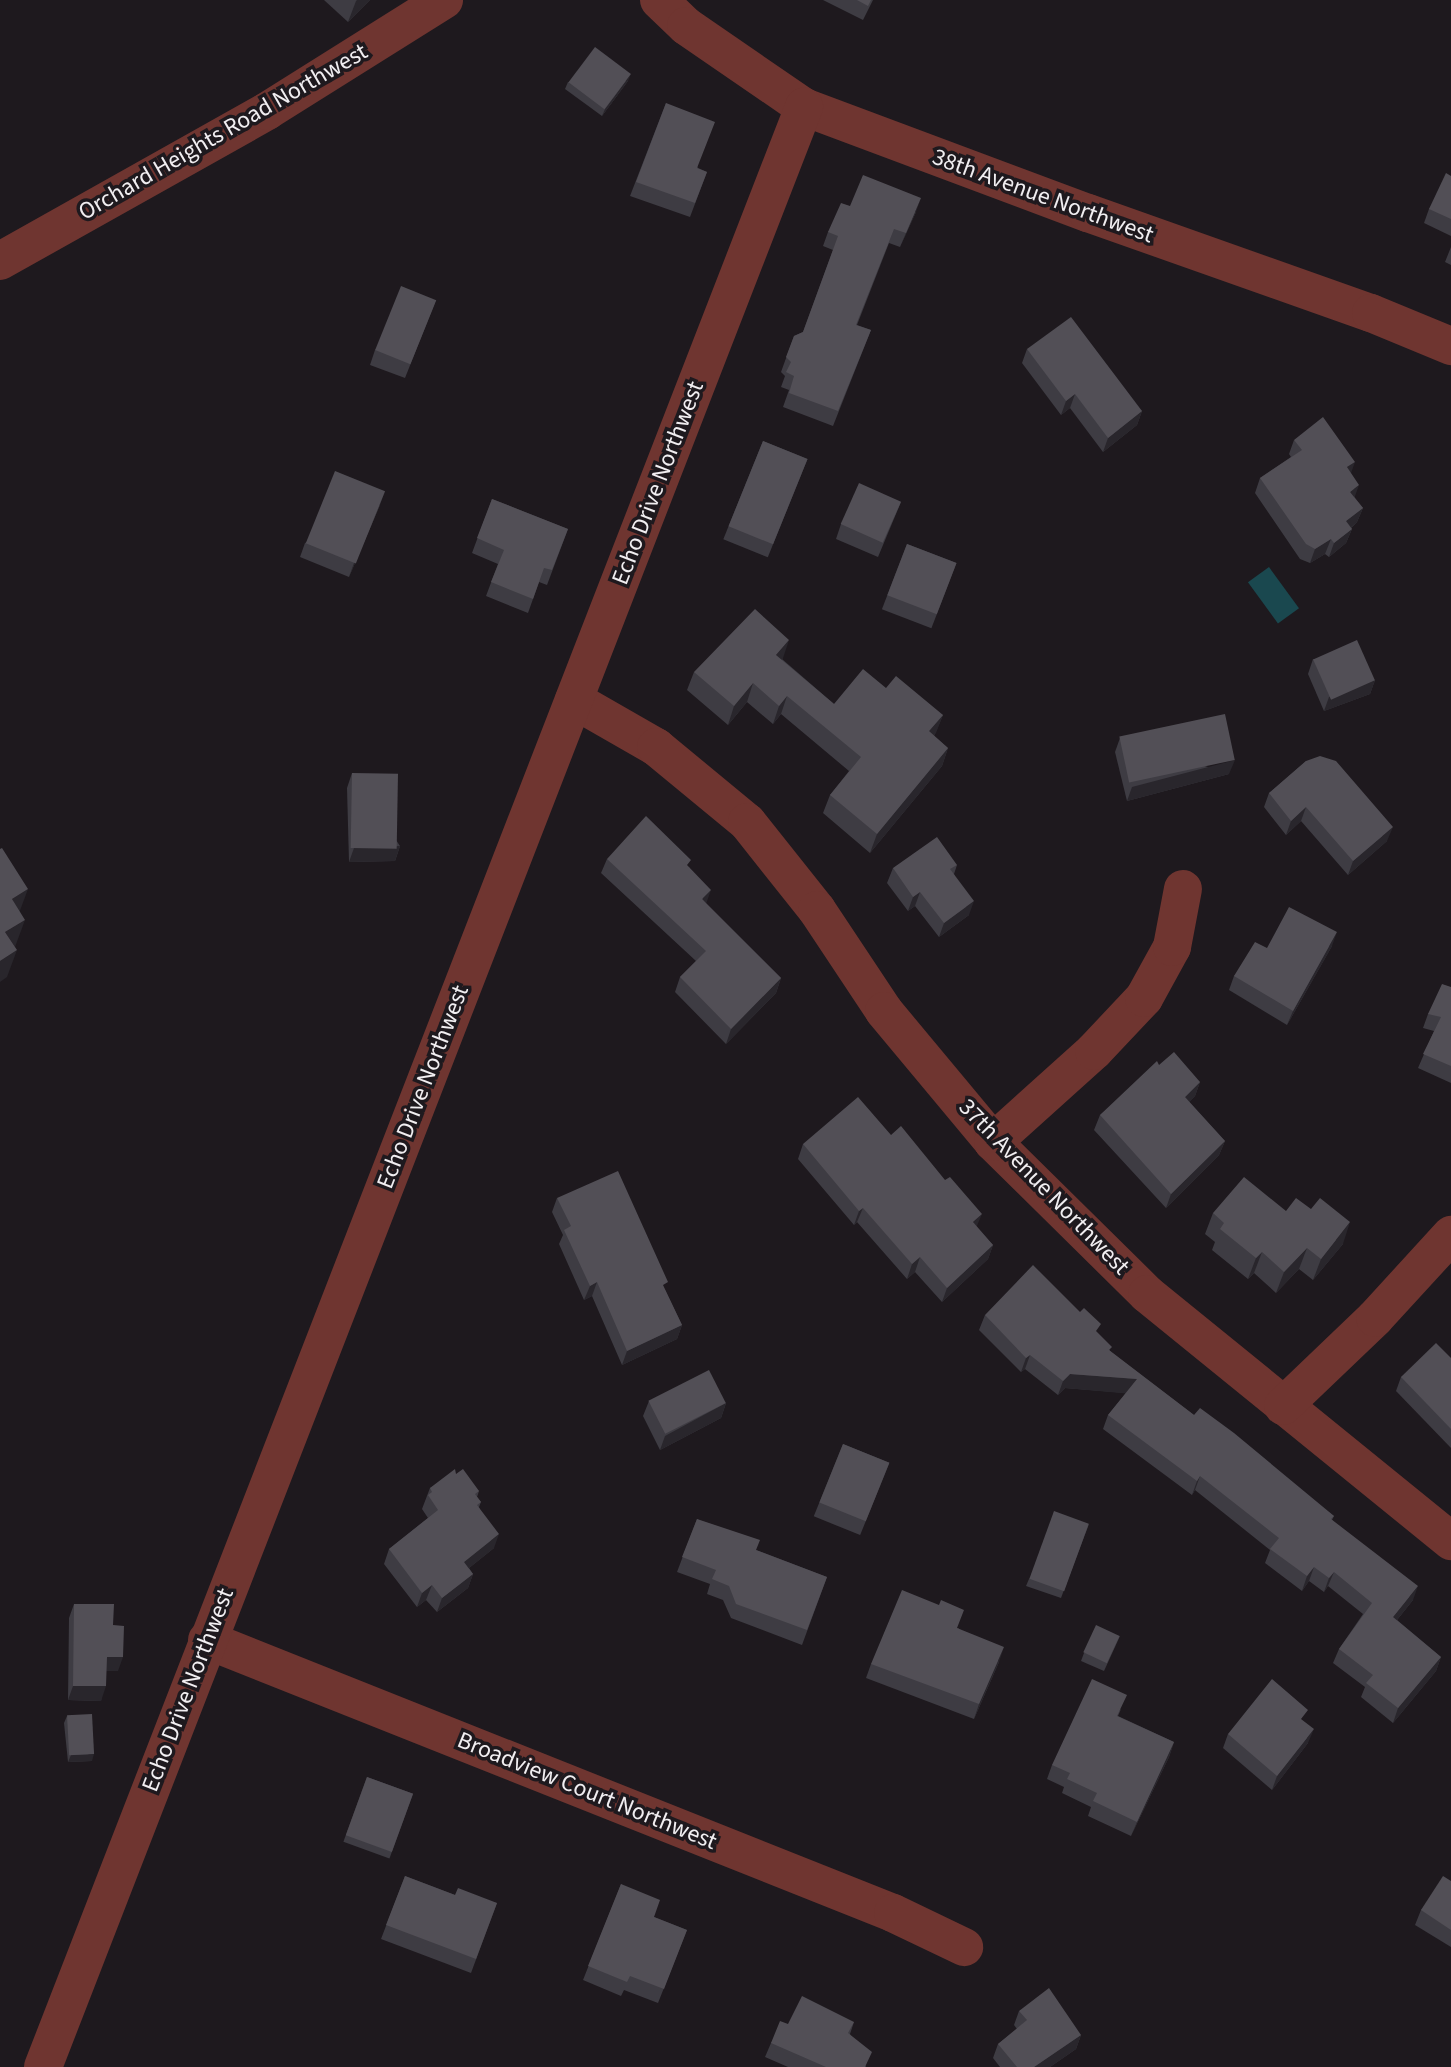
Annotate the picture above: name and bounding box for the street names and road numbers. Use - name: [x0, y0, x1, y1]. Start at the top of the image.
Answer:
- street label: Orchard Heights Road Northwest: [73, 37, 373, 227]
- street label: 38th Avenue Northwest: [928, 143, 1158, 249]
- street label: Echo Drive Northwest: [606, 377, 710, 589]
- street label: Echo Drive Northwest: [371, 981, 475, 1193]
- street label: 37th Avenue Northwest: [953, 1093, 1135, 1281]
- street label: Echo Drive Northwest: [136, 1584, 240, 1796]
- street label: Broadview Court Northwest: [453, 1726, 721, 1856]

